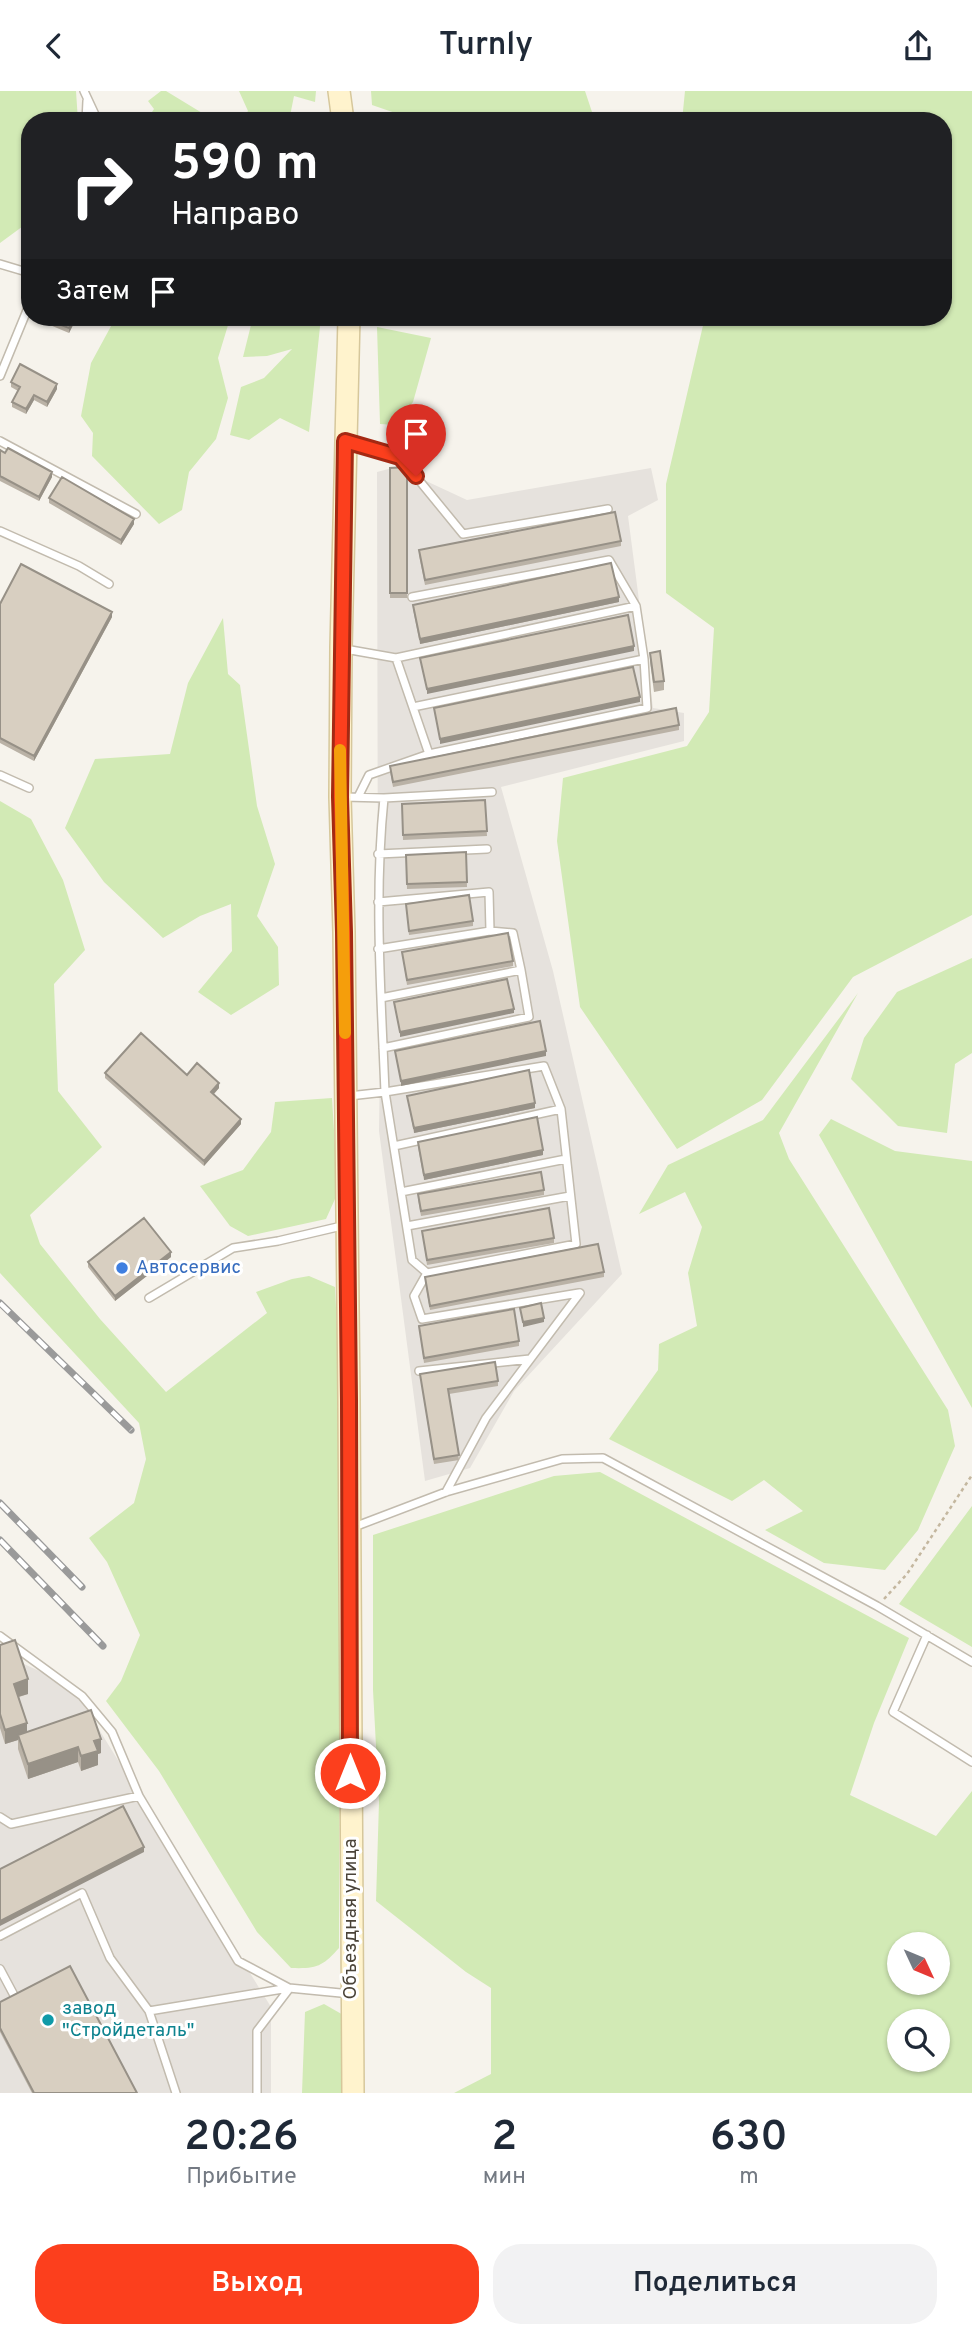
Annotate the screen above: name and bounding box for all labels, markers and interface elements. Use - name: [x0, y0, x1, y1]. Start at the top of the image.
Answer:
- text: Turnly: [439, 26, 533, 66]
- icon: back: [35, 27, 73, 65]
- icon: share: [899, 27, 937, 65]
- text: 590 m: [171, 135, 319, 197]
- icon: right: [56, 140, 147, 231]
- text: Направо: [171, 196, 299, 236]
- icon: arrive: [144, 273, 182, 311]
- text: Затем: [56, 276, 130, 309]
- pin: [386, 404, 446, 476]
- icon: arrive: [397, 415, 435, 453]
- place label: Автосервис: [136, 1256, 241, 1280]
- marker: Автосервис: [114, 1260, 130, 1276]
- position arrow: [313, 1736, 387, 1810]
- street label: Объездная улица: [339, 1838, 363, 2000]
- north arrow: [887, 1932, 950, 1995]
- map controls: [887, 1932, 950, 2072]
- place label: завод "Стройдеталь": [62, 1997, 195, 2043]
- button: search: [887, 2009, 950, 2072]
- marker: завод "Стройдеталь": [40, 2012, 56, 2028]
- text: 20:26: [184, 2112, 299, 2165]
- text: 2: [491, 2112, 517, 2165]
- text: 630: [710, 2112, 788, 2165]
- text: Прибытие: [186, 2163, 297, 2192]
- text: мин: [483, 2163, 526, 2192]
- text: m: [739, 2163, 759, 2192]
- button: Выход: [35, 2244, 479, 2324]
- button: Поделиться: [493, 2244, 937, 2324]

